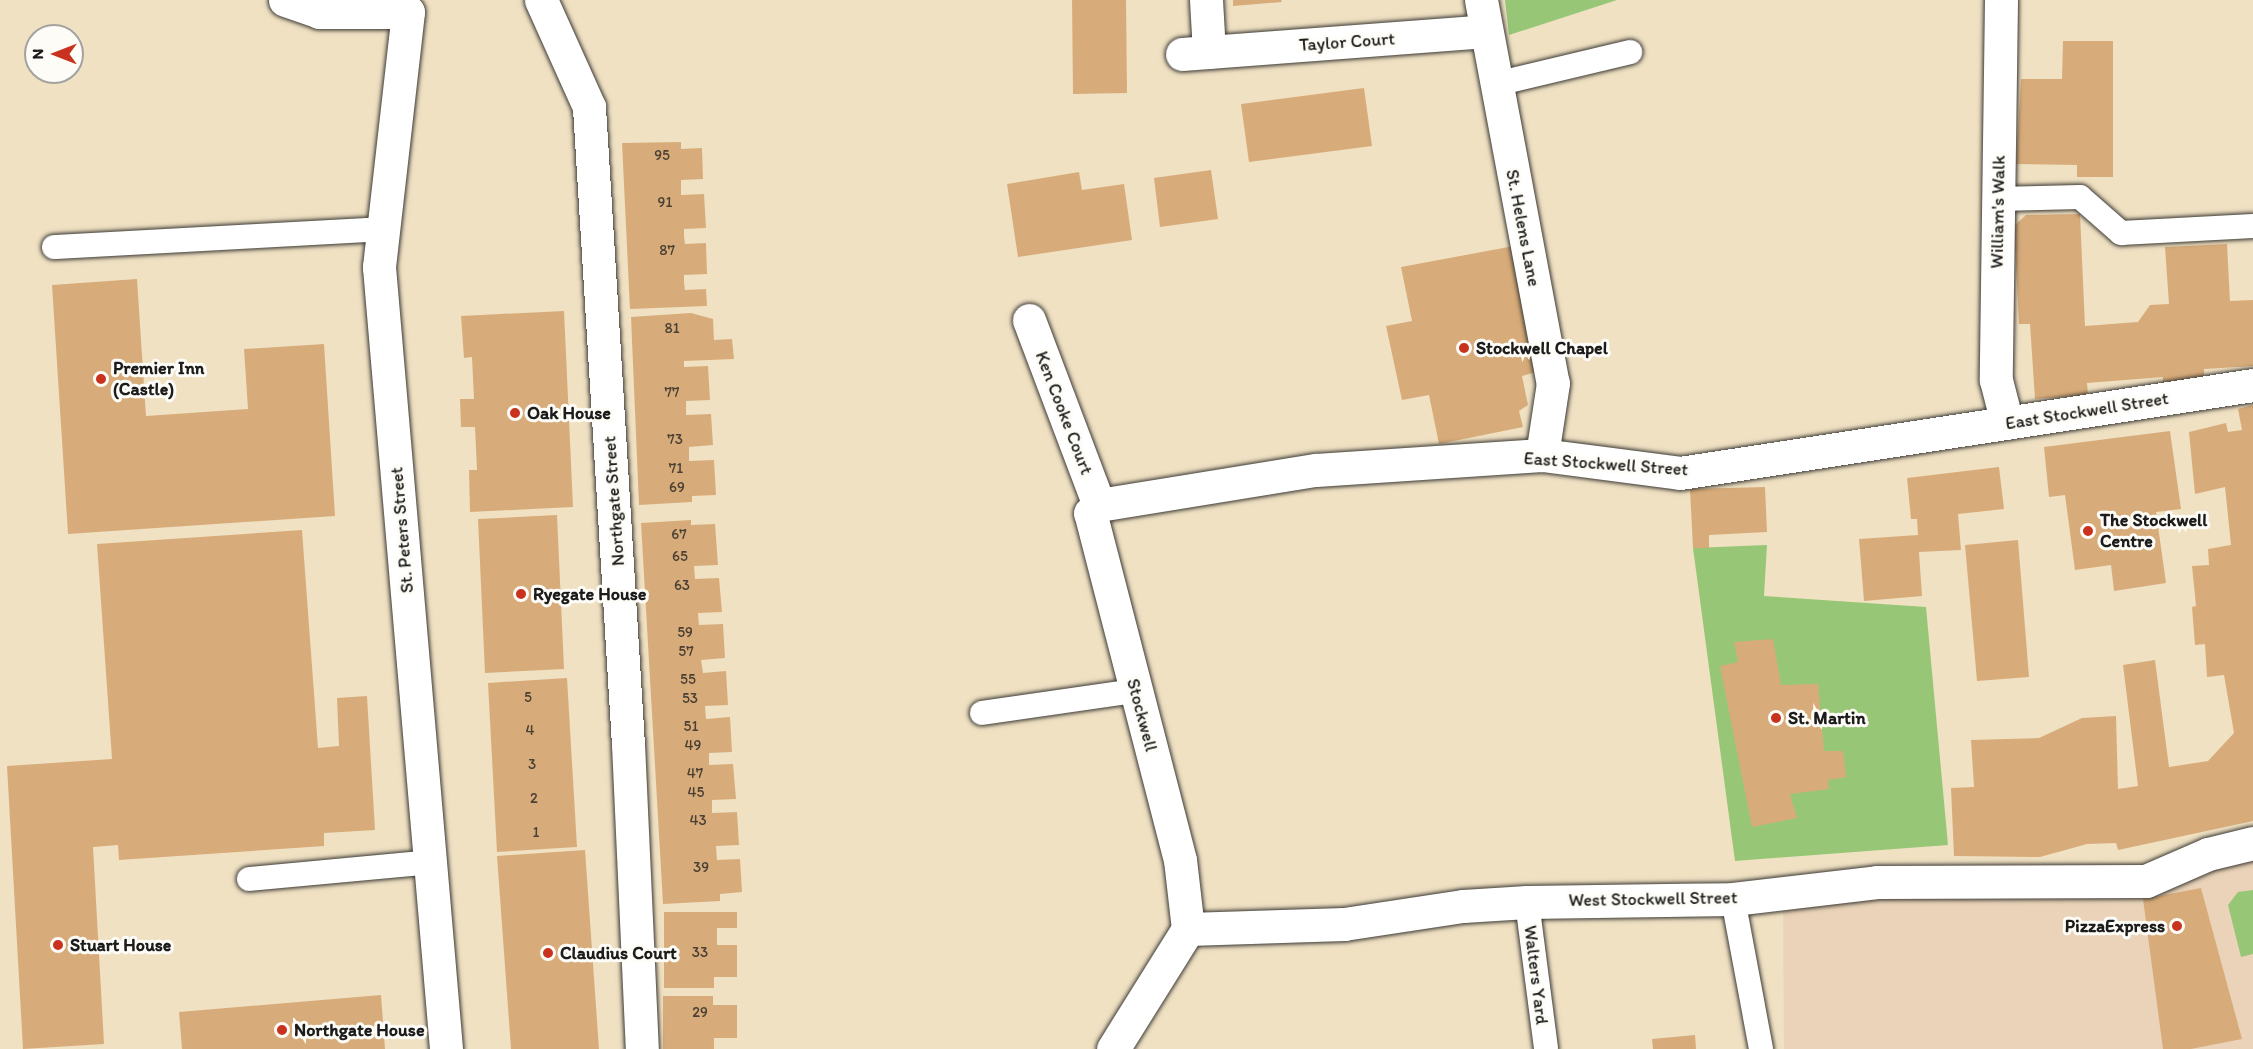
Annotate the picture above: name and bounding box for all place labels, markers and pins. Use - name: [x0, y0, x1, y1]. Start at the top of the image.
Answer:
- place label: Stockwell Chapel: [1476, 337, 1608, 359]
- marker: Stockwell Chapel: [1457, 341, 1471, 355]
- place label: Premier Inn (Castle): [113, 358, 204, 400]
- marker: Premier Inn (Castle): [94, 372, 108, 386]
- place label: Oak House: [527, 402, 611, 424]
- marker: Oak House: [508, 406, 522, 420]
- place label: The Stockwell Centre: [2100, 510, 2207, 552]
- marker: The Stockwell Centre: [2081, 524, 2095, 538]
- place label: Ryegate House: [533, 583, 646, 605]
- marker: Ryegate House: [514, 587, 528, 601]
- place label: St. Martin: [1788, 707, 1866, 729]
- marker: St. Martin: [1769, 711, 1783, 725]
- place label: PizzaExpress: [2065, 915, 2165, 937]
- marker: PizzaExpress: [2170, 919, 2184, 933]
- place label: Stuart House: [70, 934, 171, 956]
- marker: Stuart House: [51, 938, 65, 952]
- place label: Claudius Court: [560, 942, 677, 964]
- marker: Claudius Court: [541, 946, 555, 960]
- place label: Northgate House: [294, 1019, 425, 1041]
- marker: Northgate House: [275, 1023, 289, 1037]

